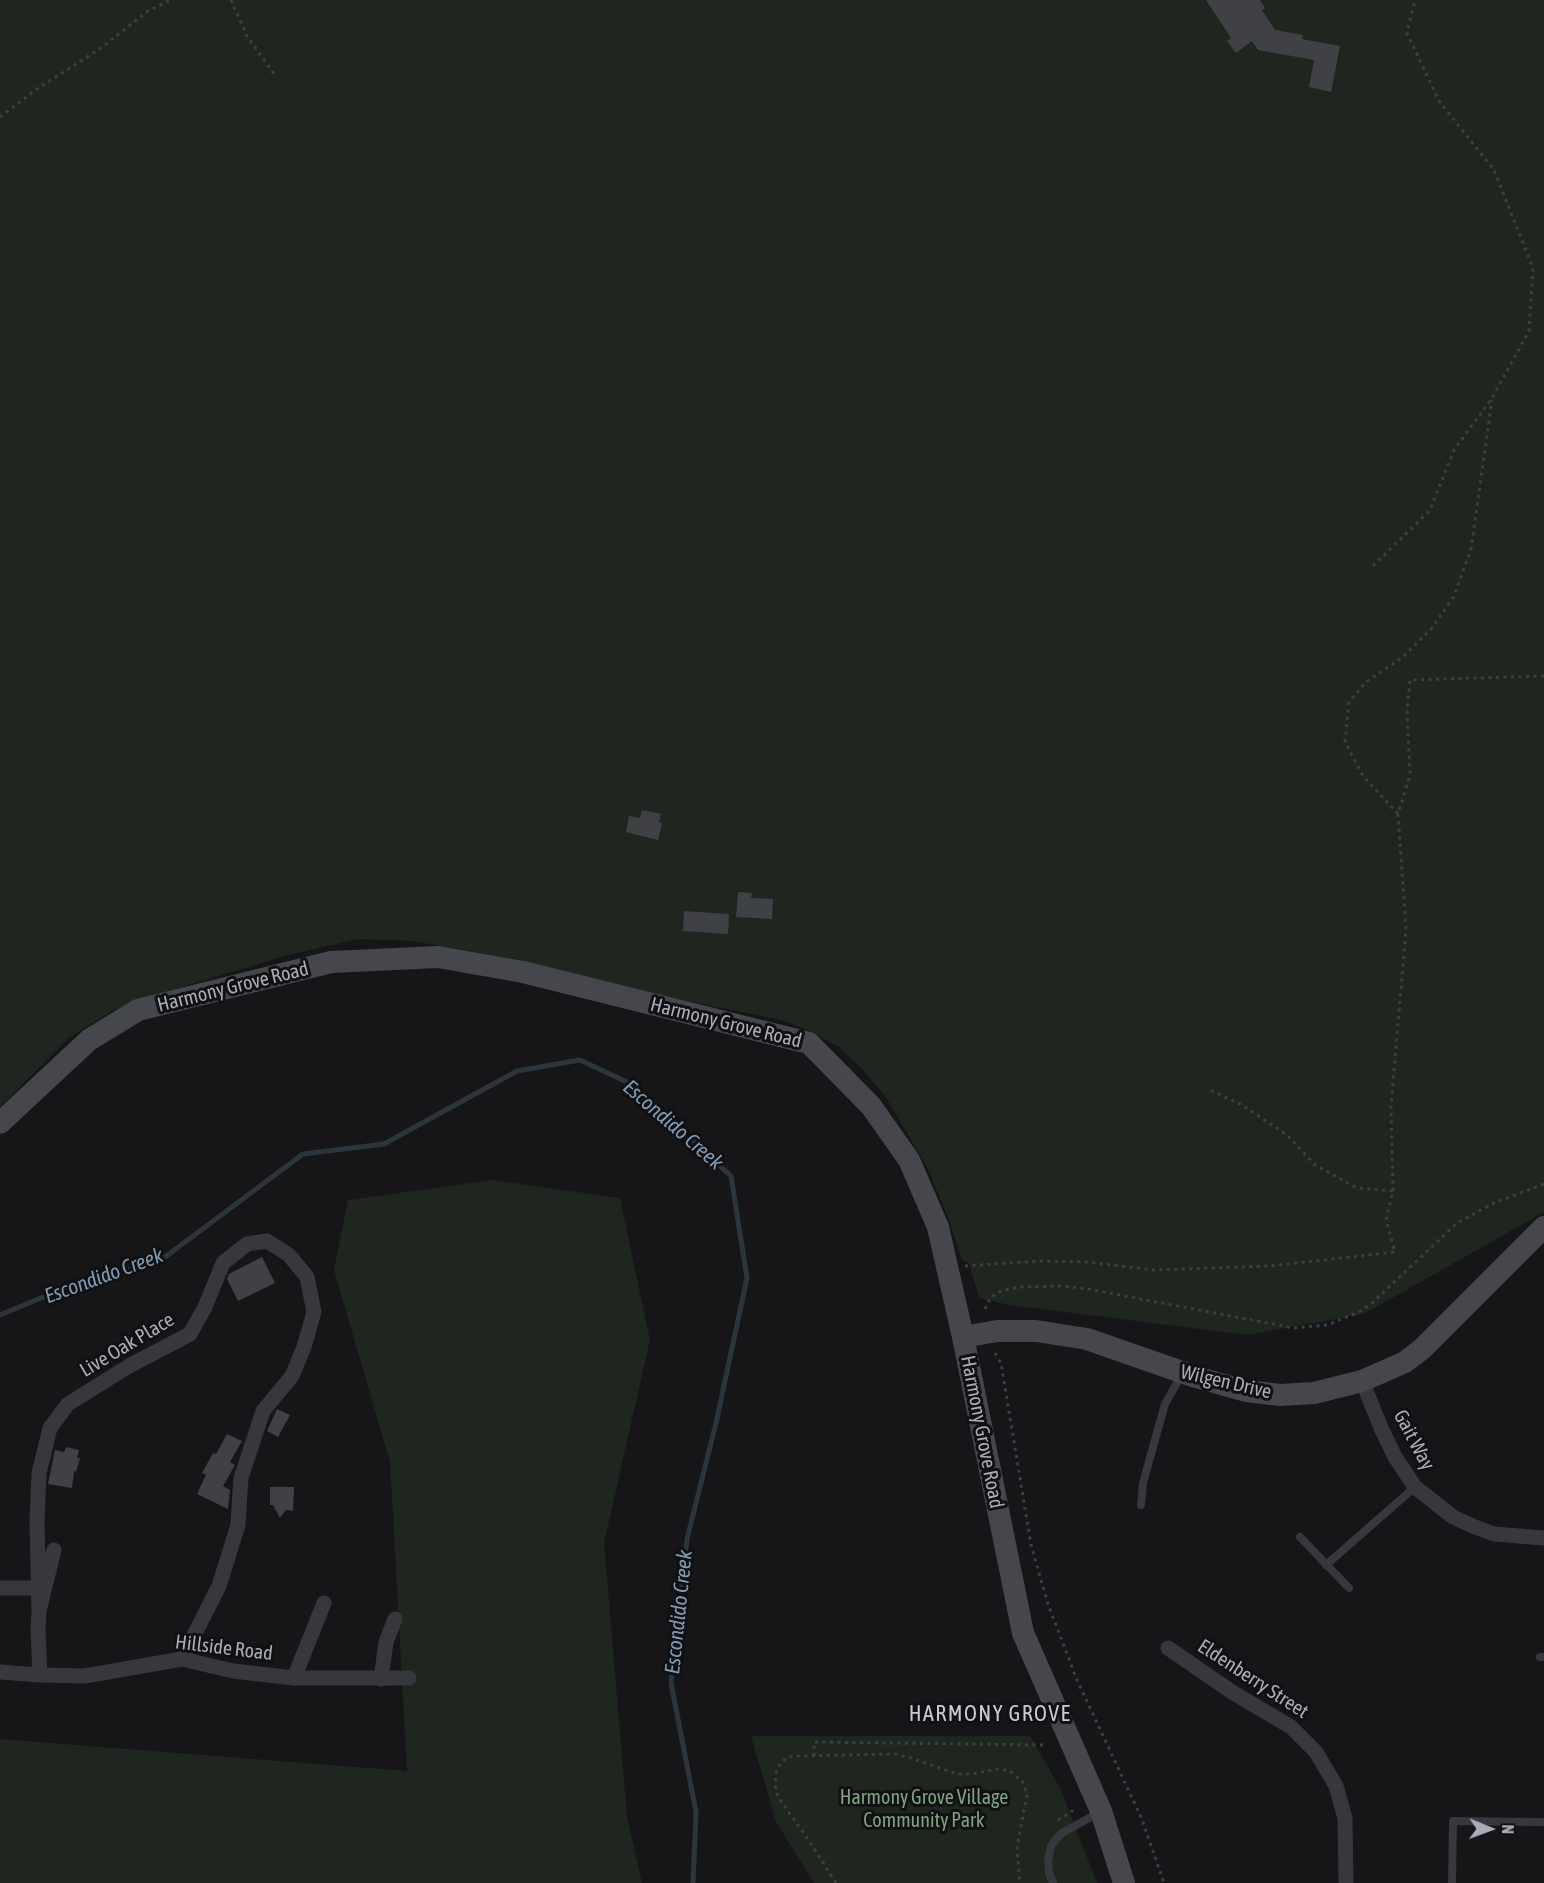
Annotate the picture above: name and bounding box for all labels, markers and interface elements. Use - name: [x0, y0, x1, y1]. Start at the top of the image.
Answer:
- street label: Harmony Grove Road: [155, 957, 311, 1017]
- street label: Harmony Grove Road: [648, 993, 804, 1053]
- water label: Escondido Creek: [618, 1075, 728, 1175]
- water label: Escondido Creek: [41, 1243, 167, 1309]
- street label: Live Oak Place: [76, 1308, 178, 1382]
- street label: Harmony Grove Road: [955, 1354, 1009, 1510]
- street label: Wilgen Drive: [1178, 1360, 1274, 1404]
- street label: Gait Way: [1388, 1406, 1440, 1474]
- water label: Escondido Creek: [660, 1549, 698, 1675]
- street label: Hillside Road: [174, 1630, 274, 1666]
- street label: Eldenberry Street: [1193, 1634, 1313, 1724]
- district label: HARMONY GROVE: [909, 1701, 1071, 1727]
- park label: Harmony Grove Village Community Park: [840, 1786, 1008, 1833]
- north arrow: [1460, 1799, 1520, 1859]
- text: N: [1499, 1824, 1517, 1834]

